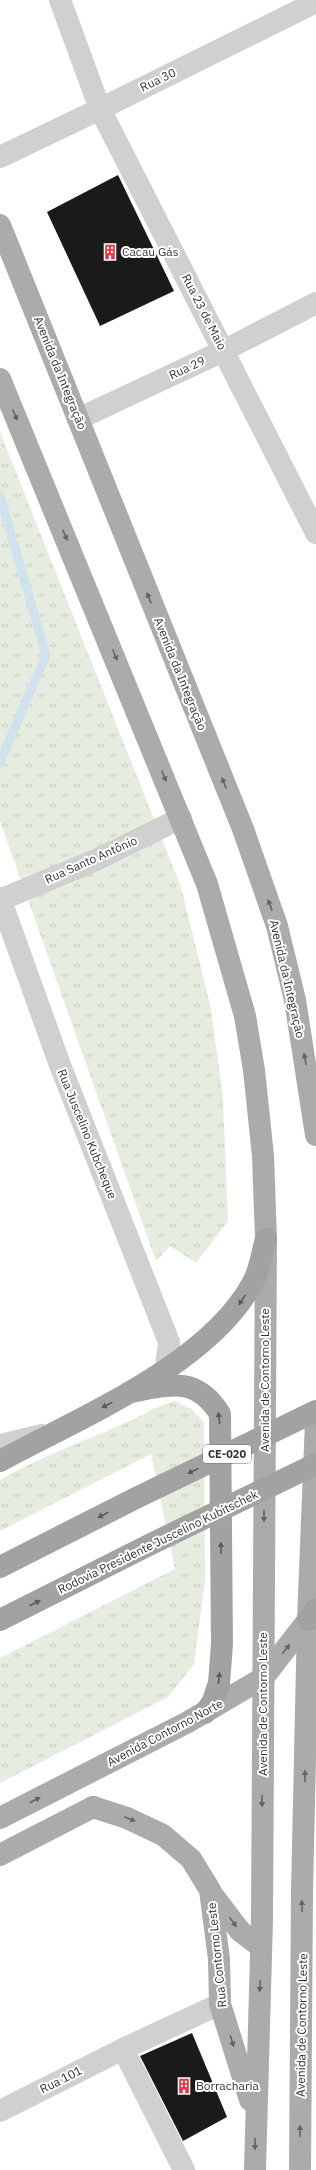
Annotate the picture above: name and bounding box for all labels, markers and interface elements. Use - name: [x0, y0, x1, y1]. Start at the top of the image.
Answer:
- street label: Rua 30: [137, 64, 178, 95]
- building icon: Cacau Gás: [101, 243, 119, 261]
- place label: Cacau Gás: [122, 244, 179, 259]
- street label: Rua 23 de Maio: [179, 271, 230, 352]
- street label: Avenida da Integração: [31, 314, 90, 432]
- street label: Rua 29: [166, 353, 207, 382]
- one-way arrow: [12, 410, 18, 421]
- one-way arrow: [62, 530, 68, 541]
- one-way arrow: [146, 591, 152, 603]
- street label: Avenida da Integração: [151, 615, 210, 733]
- one-way arrow: [112, 650, 118, 662]
- one-way arrow: [161, 770, 167, 782]
- one-way arrow: [221, 777, 227, 789]
- street label: Rua Santo Antônio: [42, 832, 140, 887]
- one-way arrow: [266, 898, 272, 910]
- street label: Avenida da Integração: [267, 918, 308, 1040]
- one-way arrow: [302, 1053, 308, 1065]
- street label: Rua Juscelino Kubcheque: [55, 1067, 121, 1201]
- one-way arrow: [238, 1295, 246, 1306]
- street label: Avenida de Contorno Leste: [257, 1308, 272, 1452]
- one-way arrow: [101, 1402, 113, 1408]
- one-way arrow: [216, 1412, 222, 1424]
- road number: CE-020: [203, 1445, 251, 1463]
- one-way arrow: [187, 1468, 198, 1474]
- street label: Rodovia Presidente Juscelino Kubitschek: [55, 1486, 261, 1597]
- one-way arrow: [261, 1510, 267, 1523]
- one-way arrow: [97, 1512, 109, 1518]
- one-way arrow: [218, 1541, 224, 1554]
- one-way arrow: [29, 1600, 41, 1606]
- street label: Avenida de Contorno Leste: [255, 1632, 270, 1776]
- one-way arrow: [281, 1644, 289, 1654]
- one-way arrow: [216, 1672, 222, 1684]
- street label: Avenida Contorno Norte: [104, 1695, 226, 1769]
- one-way arrow: [301, 1770, 308, 1782]
- one-way arrow: [259, 1795, 265, 1808]
- one-way arrow: [29, 1797, 41, 1804]
- one-way arrow: [124, 1816, 136, 1823]
- one-way arrow: [299, 1900, 306, 1912]
- street label: Rua Contorno Leste: [203, 1901, 229, 2008]
- one-way arrow: [228, 1916, 237, 1927]
- street label: Avenida de Contorno Leste: [293, 1953, 310, 2097]
- one-way arrow: [256, 1980, 263, 1992]
- one-way arrow: [229, 2036, 235, 2048]
- street label: Rua 101: [37, 2063, 84, 2097]
- building icon: Borracharia: [175, 2077, 193, 2095]
- place label: Borracharia: [196, 2078, 259, 2093]
- one-way arrow: [297, 2125, 304, 2137]
- one-way arrow: [252, 2138, 258, 2151]

